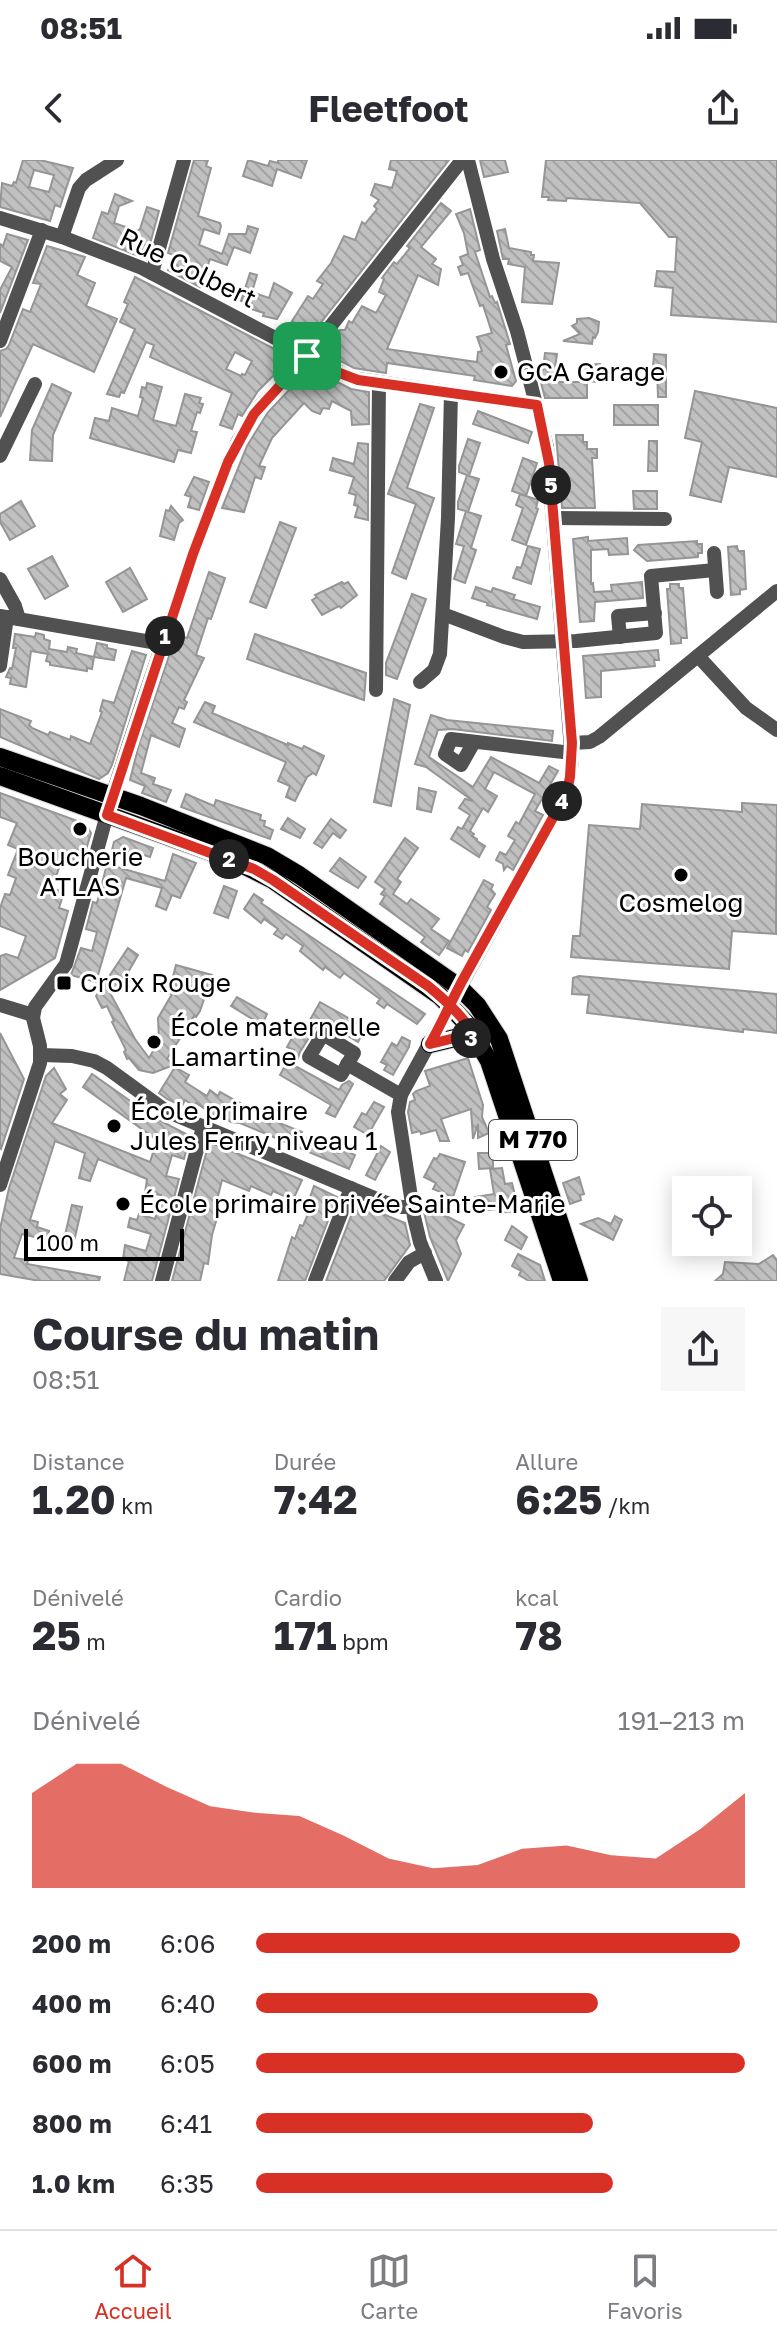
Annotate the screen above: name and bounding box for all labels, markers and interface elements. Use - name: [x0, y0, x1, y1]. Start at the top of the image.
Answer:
- text: 08:51: [40, 10, 122, 46]
- icon: back: [32, 86, 76, 130]
- icon: share: [701, 86, 745, 130]
- text: Fleetfoot: [308, 87, 469, 130]
- street label: Rue Colbert: [115, 221, 262, 314]
- pin: [273, 322, 341, 390]
- icon: arrive: [285, 334, 329, 378]
- place label: GCA Garage: [517, 356, 665, 387]
- marker: GCA Garage: [492, 363, 510, 381]
- pin: 5: [531, 465, 571, 505]
- text: 5: [544, 471, 558, 498]
- pin: 1: [145, 616, 185, 656]
- text: 1: [159, 622, 171, 649]
- pin: 4: [542, 781, 582, 821]
- text: 4: [555, 787, 569, 814]
- marker: Boucherie ATLAS: [71, 820, 89, 838]
- pin: 2: [209, 839, 249, 879]
- place label: Boucherie ATLAS: [17, 841, 143, 902]
- text: 2: [222, 845, 236, 872]
- marker: Cosmelog: [672, 866, 690, 884]
- place label: Cosmelog: [619, 887, 743, 918]
- place label: Croix Rouge: [80, 967, 231, 998]
- marker: Croix Rouge: [55, 974, 73, 992]
- place label: École maternelle Lamartine: [170, 1011, 381, 1072]
- pin: 3: [451, 1018, 491, 1058]
- text: 3: [464, 1024, 478, 1051]
- marker: École maternelle Lamartine: [145, 1033, 163, 1051]
- place label: École primaire Jules Ferry niveau 1: [130, 1095, 378, 1156]
- marker: École primaire Jules Ferry niveau 1: [105, 1117, 123, 1135]
- road number: M 770: [489, 1120, 577, 1160]
- map controls: [672, 1176, 752, 1256]
- button: locate: [672, 1176, 752, 1256]
- place label: École primaire privée Sainte-Marie: [139, 1188, 566, 1219]
- marker: École primaire privée Sainte-Marie: [114, 1195, 132, 1213]
- scale bar: [24, 1225, 184, 1261]
- text: 100 m: [36, 1229, 99, 1256]
- text: Course du matin: [32, 1307, 379, 1360]
- button: share: [661, 1307, 745, 1391]
- text: 08:51: [32, 1364, 99, 1395]
- text: Distance: [32, 1448, 124, 1475]
- text: Durée: [274, 1448, 336, 1475]
- text: Allure: [515, 1448, 578, 1475]
- text: 1.20: [32, 1475, 116, 1523]
- text: 7:42: [274, 1475, 358, 1523]
- text: 6:25: [515, 1475, 602, 1523]
- text: km: [116, 1492, 153, 1519]
- text: /km: [602, 1492, 650, 1519]
- text: Dénivelé: [32, 1584, 124, 1611]
- text: Cardio: [274, 1584, 342, 1611]
- text: kcal: [515, 1584, 559, 1611]
- text: 25: [32, 1611, 81, 1659]
- text: 171: [274, 1611, 337, 1659]
- text: 78: [515, 1611, 563, 1659]
- text: m: [81, 1628, 106, 1655]
- text: bpm: [337, 1628, 389, 1655]
- text: Dénivelé: [32, 1705, 141, 1736]
- text: 191–213 m: [618, 1705, 745, 1736]
- text: 200 m: [32, 1928, 111, 1959]
- text: 6:06: [160, 1928, 215, 1959]
- text: 400 m: [32, 1988, 111, 2019]
- text: 6:40: [160, 1988, 216, 2019]
- text: 600 m: [32, 2048, 112, 2079]
- text: 6:05: [160, 2048, 215, 2079]
- text: 800 m: [32, 2108, 112, 2139]
- text: 6:41: [160, 2108, 212, 2139]
- text: 1.0 km: [32, 2168, 115, 2199]
- text: 6:35: [160, 2168, 214, 2199]
- tab: Accueil: [94, 2249, 172, 2324]
- tab: Carte: [360, 2249, 418, 2324]
- tab: Favoris: [607, 2249, 683, 2324]

